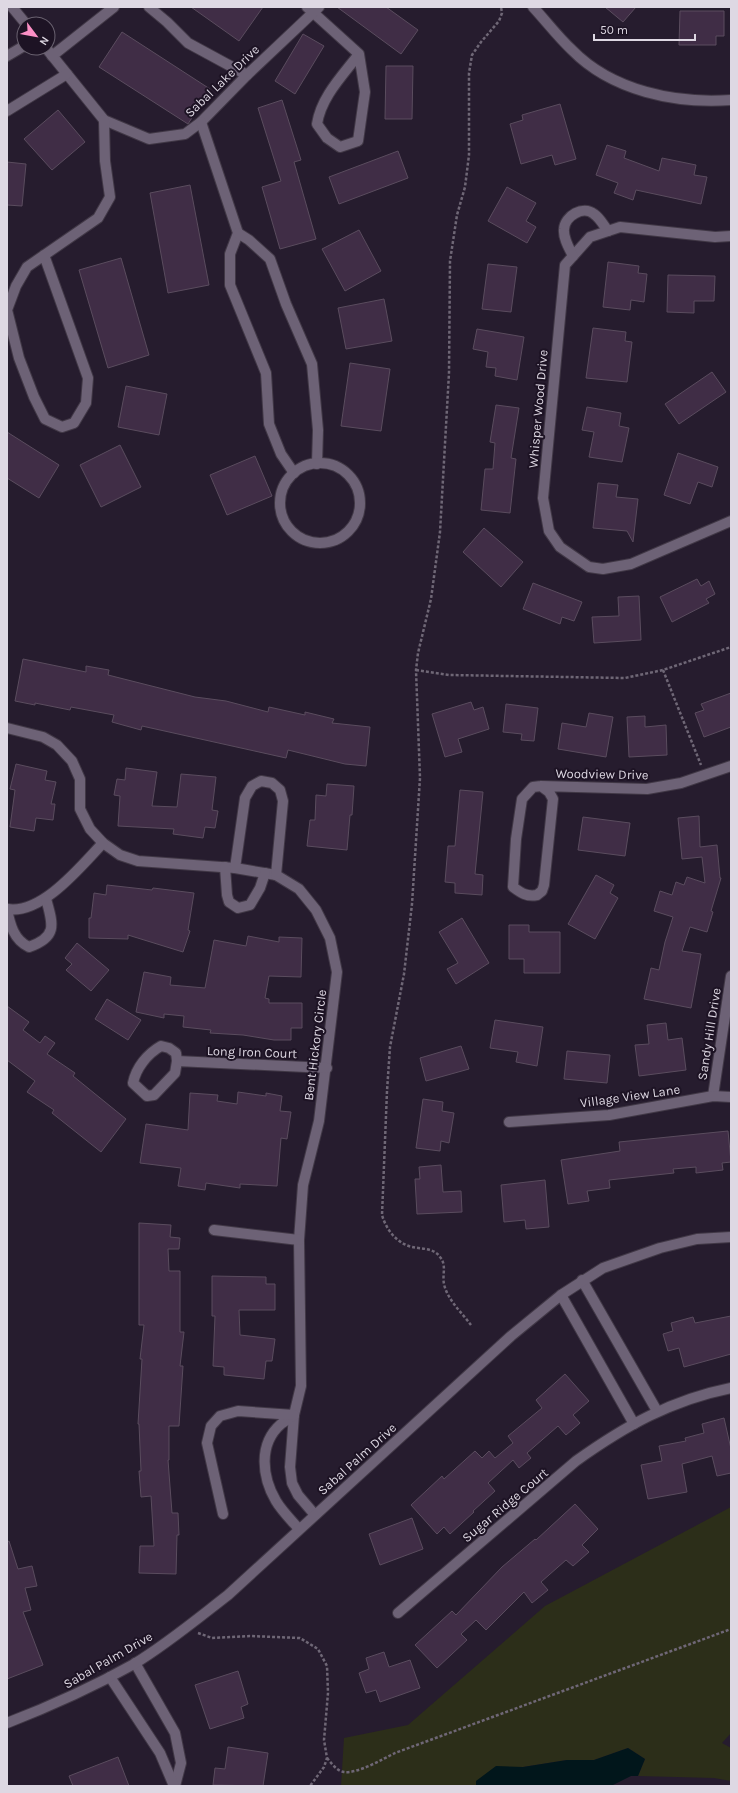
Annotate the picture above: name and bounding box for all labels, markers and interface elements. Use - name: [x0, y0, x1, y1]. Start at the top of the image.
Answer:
- north arrow: [16, 16, 56, 56]
- scale bar: [594, 16, 695, 42]
- text: 50 m: [600, 23, 628, 37]
- text: N: [36, 34, 52, 48]
- street label: Sabal Lake Drive: [182, 42, 262, 120]
- street label: Whisper Wood Drive: [525, 349, 551, 469]
- street label: Woodview Drive: [555, 766, 649, 782]
- street label: Sandy Hill Drive: [694, 987, 724, 1081]
- street label: Bent Hickory Circle: [301, 988, 329, 1101]
- street label: Long Iron Court: [207, 1043, 298, 1061]
- street label: Village View Lane: [579, 1082, 681, 1110]
- street label: Sabal Palm Drive: [315, 1420, 399, 1498]
- street label: Sugar Ridge Court: [459, 1465, 551, 1545]
- street label: Sabal Palm Drive: [61, 1628, 155, 1692]

